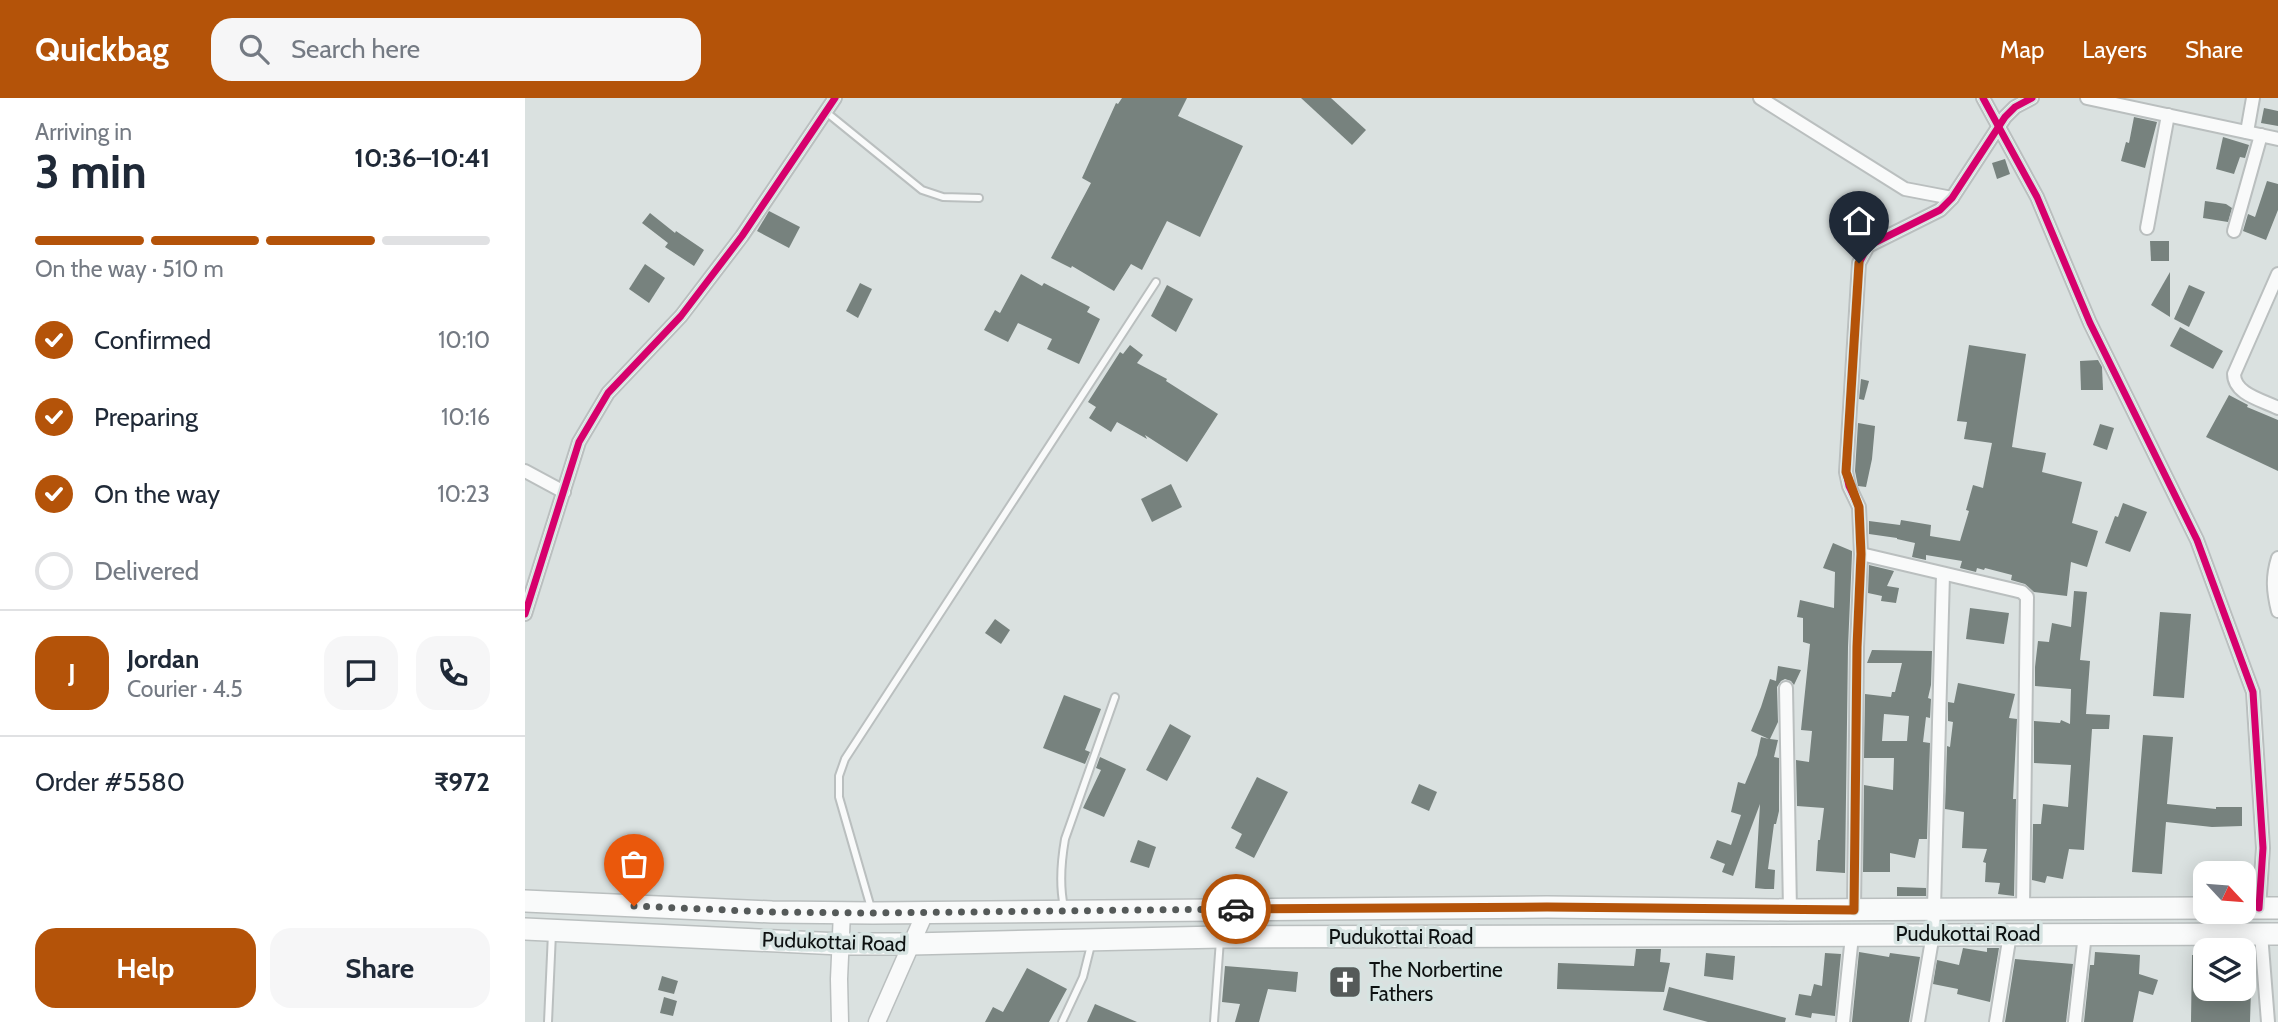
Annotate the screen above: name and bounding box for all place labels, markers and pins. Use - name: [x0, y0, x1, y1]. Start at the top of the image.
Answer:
- pin: [1829, 191, 1889, 263]
- pin: [604, 834, 664, 906]
- place label: The Norbertine Fathers: [1369, 957, 1503, 1006]
- church icon: The Norbertine Fathers: [1326, 963, 1364, 1001]

